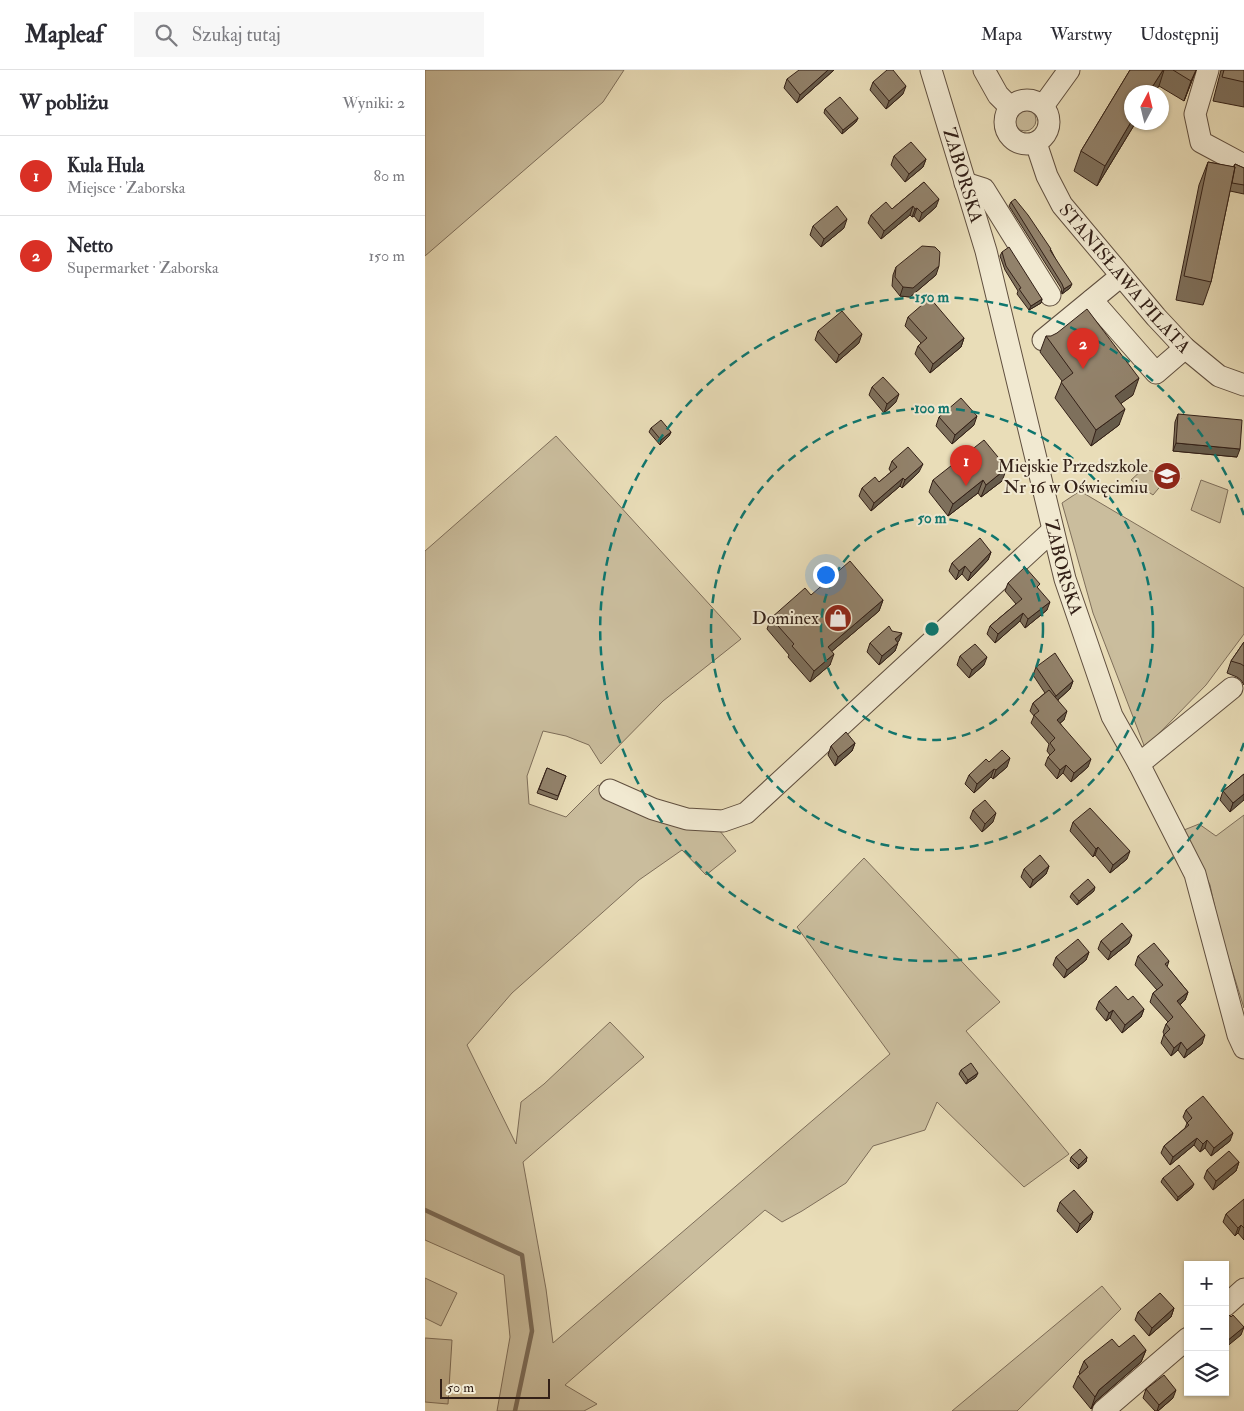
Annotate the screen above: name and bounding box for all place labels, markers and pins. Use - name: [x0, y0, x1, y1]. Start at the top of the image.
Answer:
- pin: 2: [1067, 328, 1099, 369]
- pin: 1: [950, 445, 982, 486]
- place label: Miejskie Przedszkole Nr 16 w Oświęcimiu: [997, 455, 1148, 499]
- school or university icon: Miejskie Przedszkole Nr 16 w Oświęcimiu: [1152, 461, 1182, 491]
- shop icon: Dominex: [823, 603, 853, 633]
- place label: Dominex: [752, 607, 819, 630]
- centre of rings: [923, 620, 941, 638]

